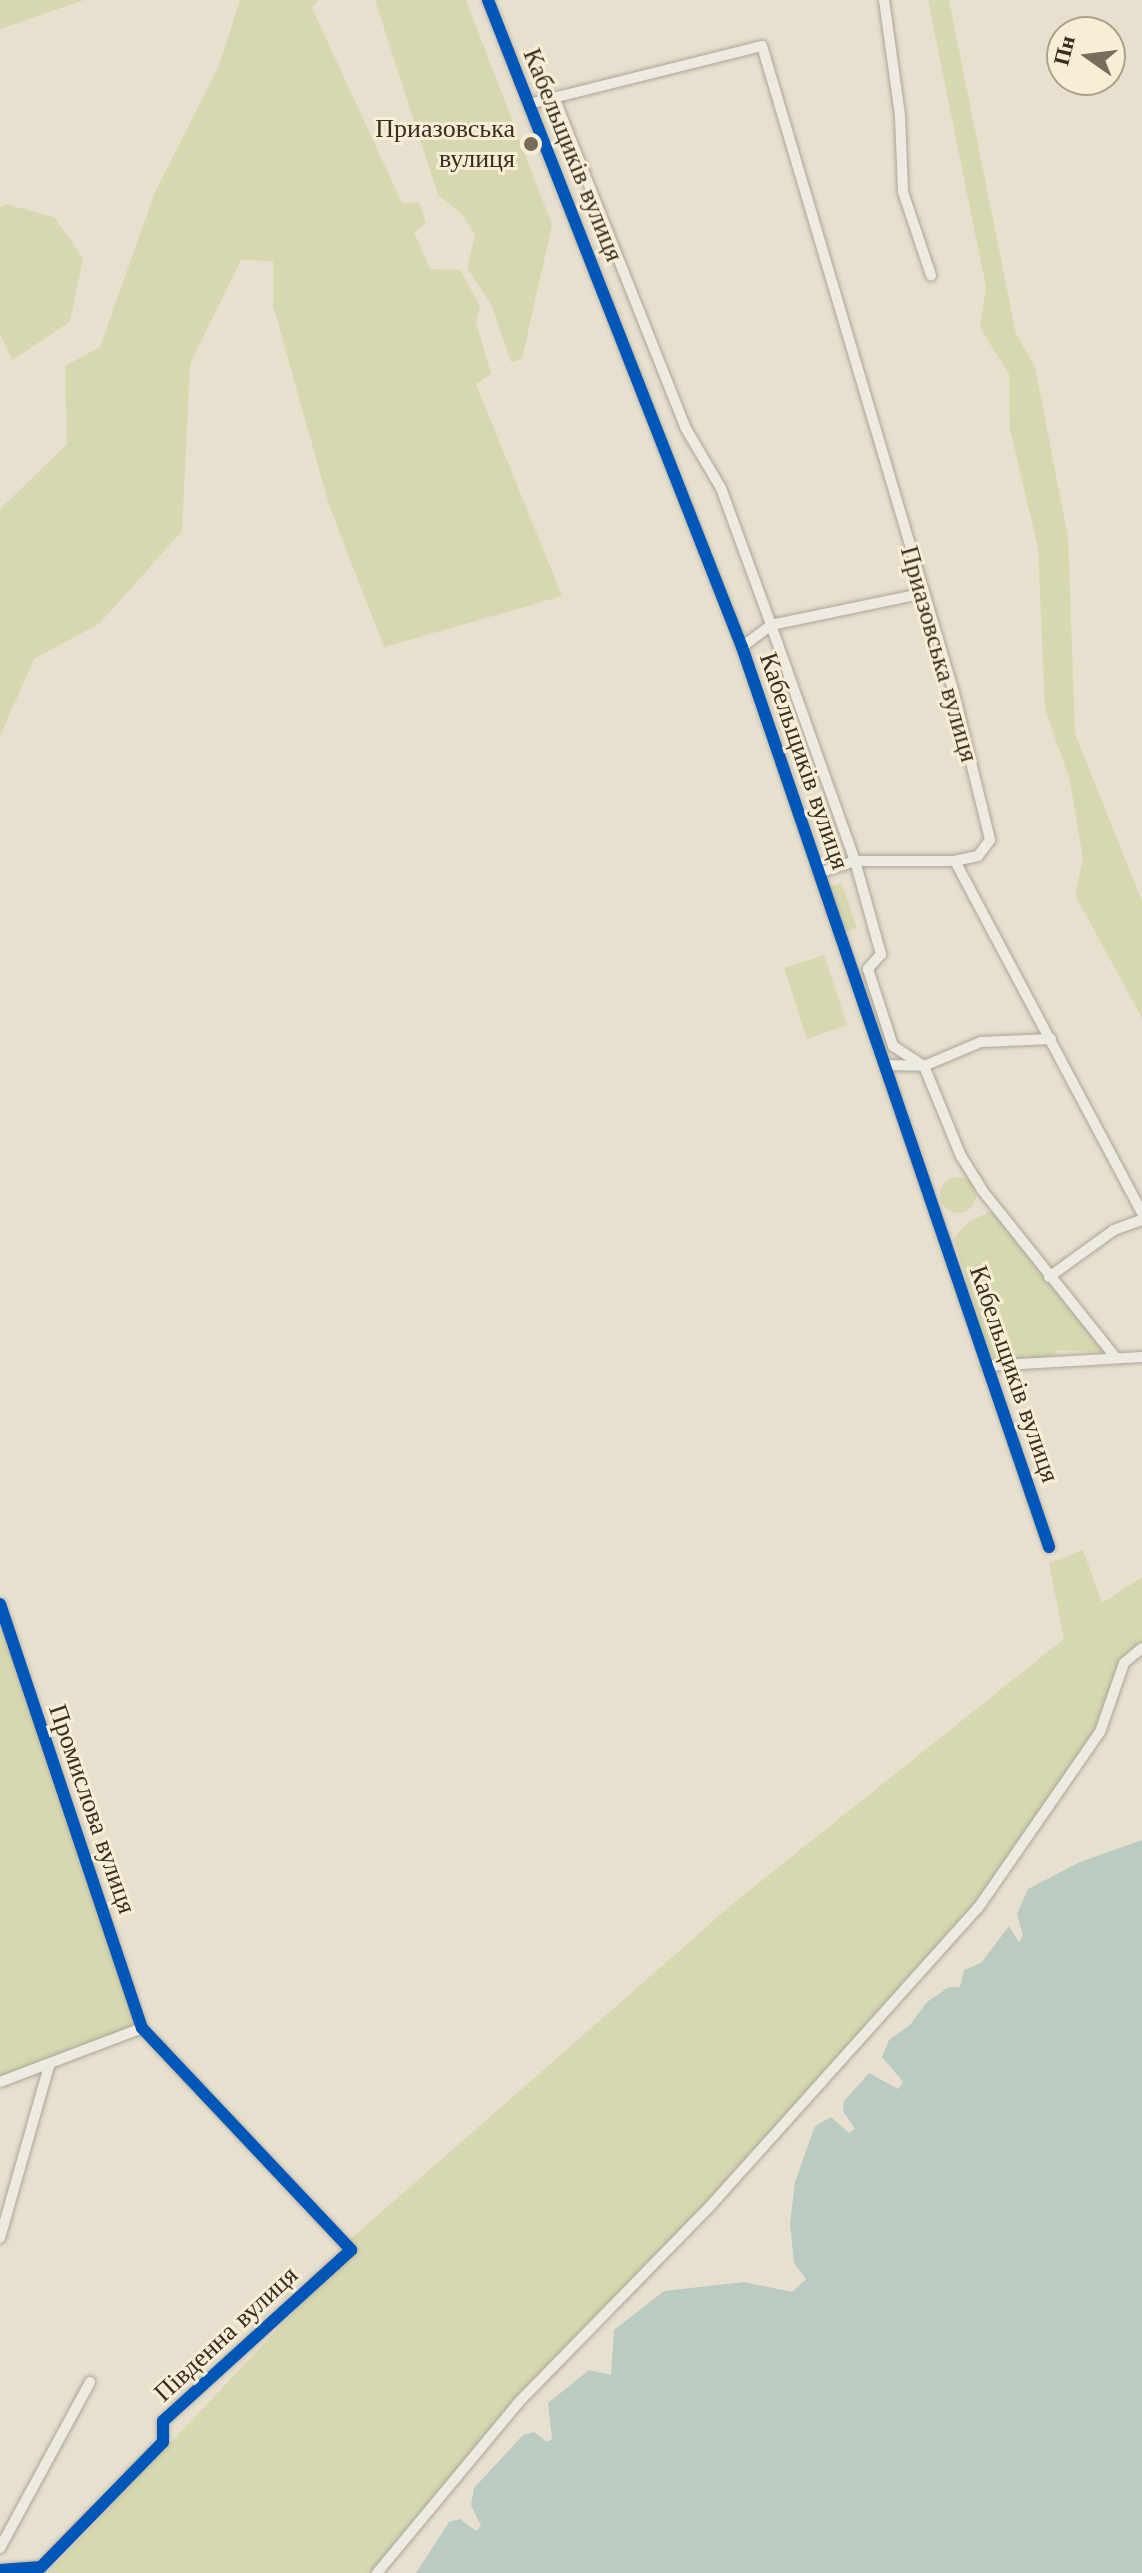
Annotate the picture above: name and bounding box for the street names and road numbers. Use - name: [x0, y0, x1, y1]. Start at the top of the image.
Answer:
- street label: Кабельщиків вулиця: [516, 44, 630, 266]
- street label: Приазовська вулиця: [893, 542, 985, 766]
- street label: Кабельщиків вулиця: [752, 648, 856, 874]
- street label: Кабельщиків вулиця: [962, 1261, 1066, 1487]
- street label: Промислова вулиця: [42, 1700, 142, 1918]
- street label: Південна вулиця: [148, 2259, 304, 2409]

